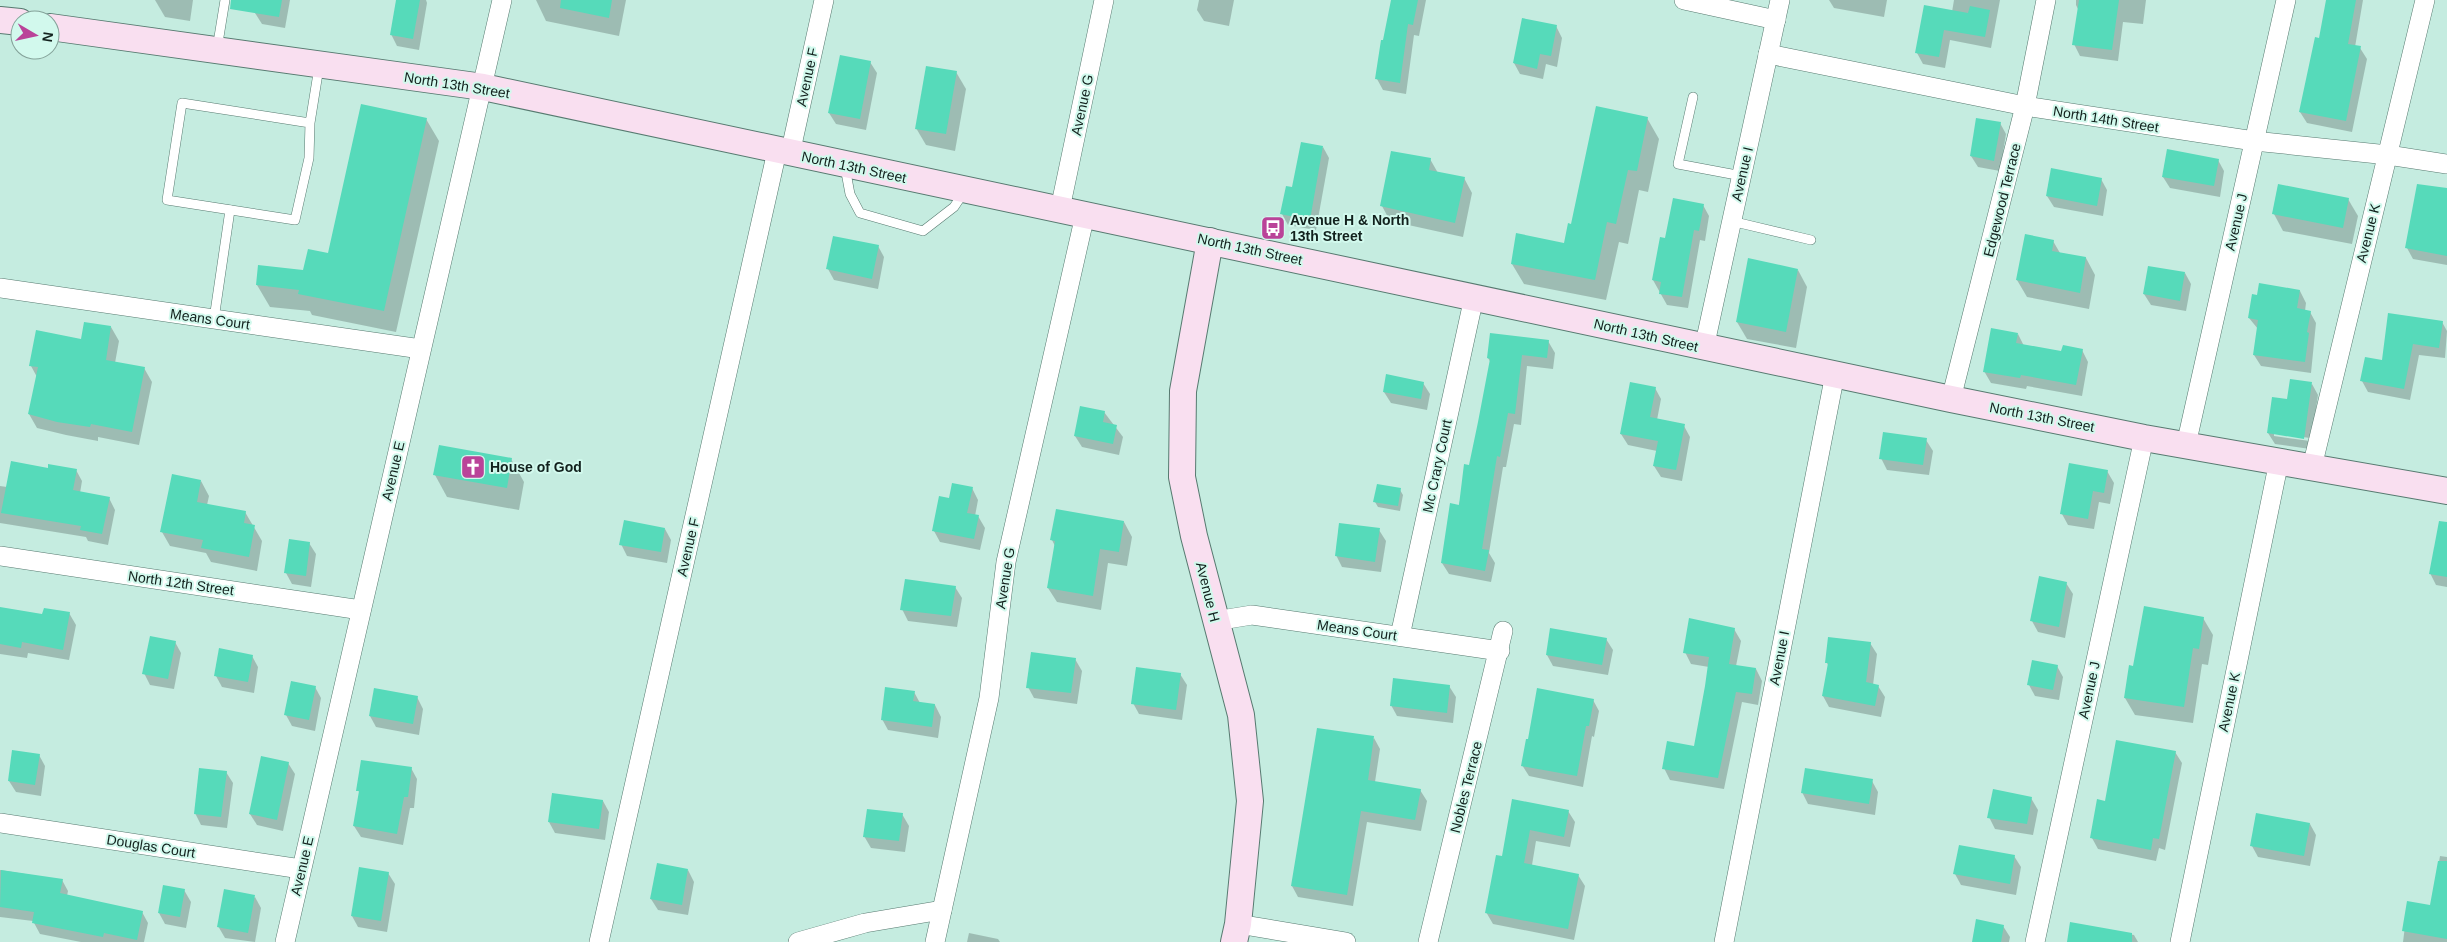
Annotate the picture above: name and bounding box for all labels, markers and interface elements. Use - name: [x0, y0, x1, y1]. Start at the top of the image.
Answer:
- north arrow: [10, 10, 60, 60]
- text: N: [39, 31, 57, 43]
- street label: Avenue F: [793, 46, 821, 108]
- street label: North 13th Street: [403, 69, 511, 101]
- street label: Avenue G: [1068, 73, 1096, 137]
- street label: North 14th Street: [2052, 103, 2160, 135]
- street label: Edgewood Terrace: [1980, 141, 2024, 258]
- street label: Avenue I: [1728, 145, 1756, 203]
- street label: North 13th Street: [800, 148, 908, 186]
- street label: Avenue J: [2222, 192, 2250, 252]
- street label: Avenue K: [2353, 201, 2383, 264]
- place label: Avenue H & North 13th Street: [1290, 212, 1409, 244]
- bus stop icon: Avenue H & North 13th Street: [1260, 215, 1286, 241]
- street label: North 13th Street: [1196, 230, 1304, 268]
- street label: Means Court: [169, 306, 251, 333]
- street label: North 13th Street: [1592, 315, 1700, 355]
- street label: North 13th Street: [1988, 399, 2096, 435]
- street label: Mc Crary Court: [1419, 418, 1455, 514]
- street label: Avenue E: [378, 440, 408, 502]
- church icon: House of God: [460, 454, 486, 480]
- place label: House of God: [490, 459, 582, 475]
- street label: Avenue F: [673, 516, 703, 578]
- street label: Avenue G: [992, 546, 1018, 610]
- street label: Avenue H: [1193, 560, 1223, 624]
- street label: North 12th Street: [127, 568, 235, 598]
- street label: Means Court: [1316, 617, 1398, 644]
- street label: Avenue I: [1766, 629, 1792, 687]
- street label: Avenue J: [2075, 660, 2103, 720]
- street label: Avenue K: [2215, 670, 2243, 733]
- street label: Nobles Terrace: [1447, 739, 1485, 834]
- street label: Douglas Court: [106, 831, 197, 861]
- street label: Avenue E: [287, 835, 317, 897]

